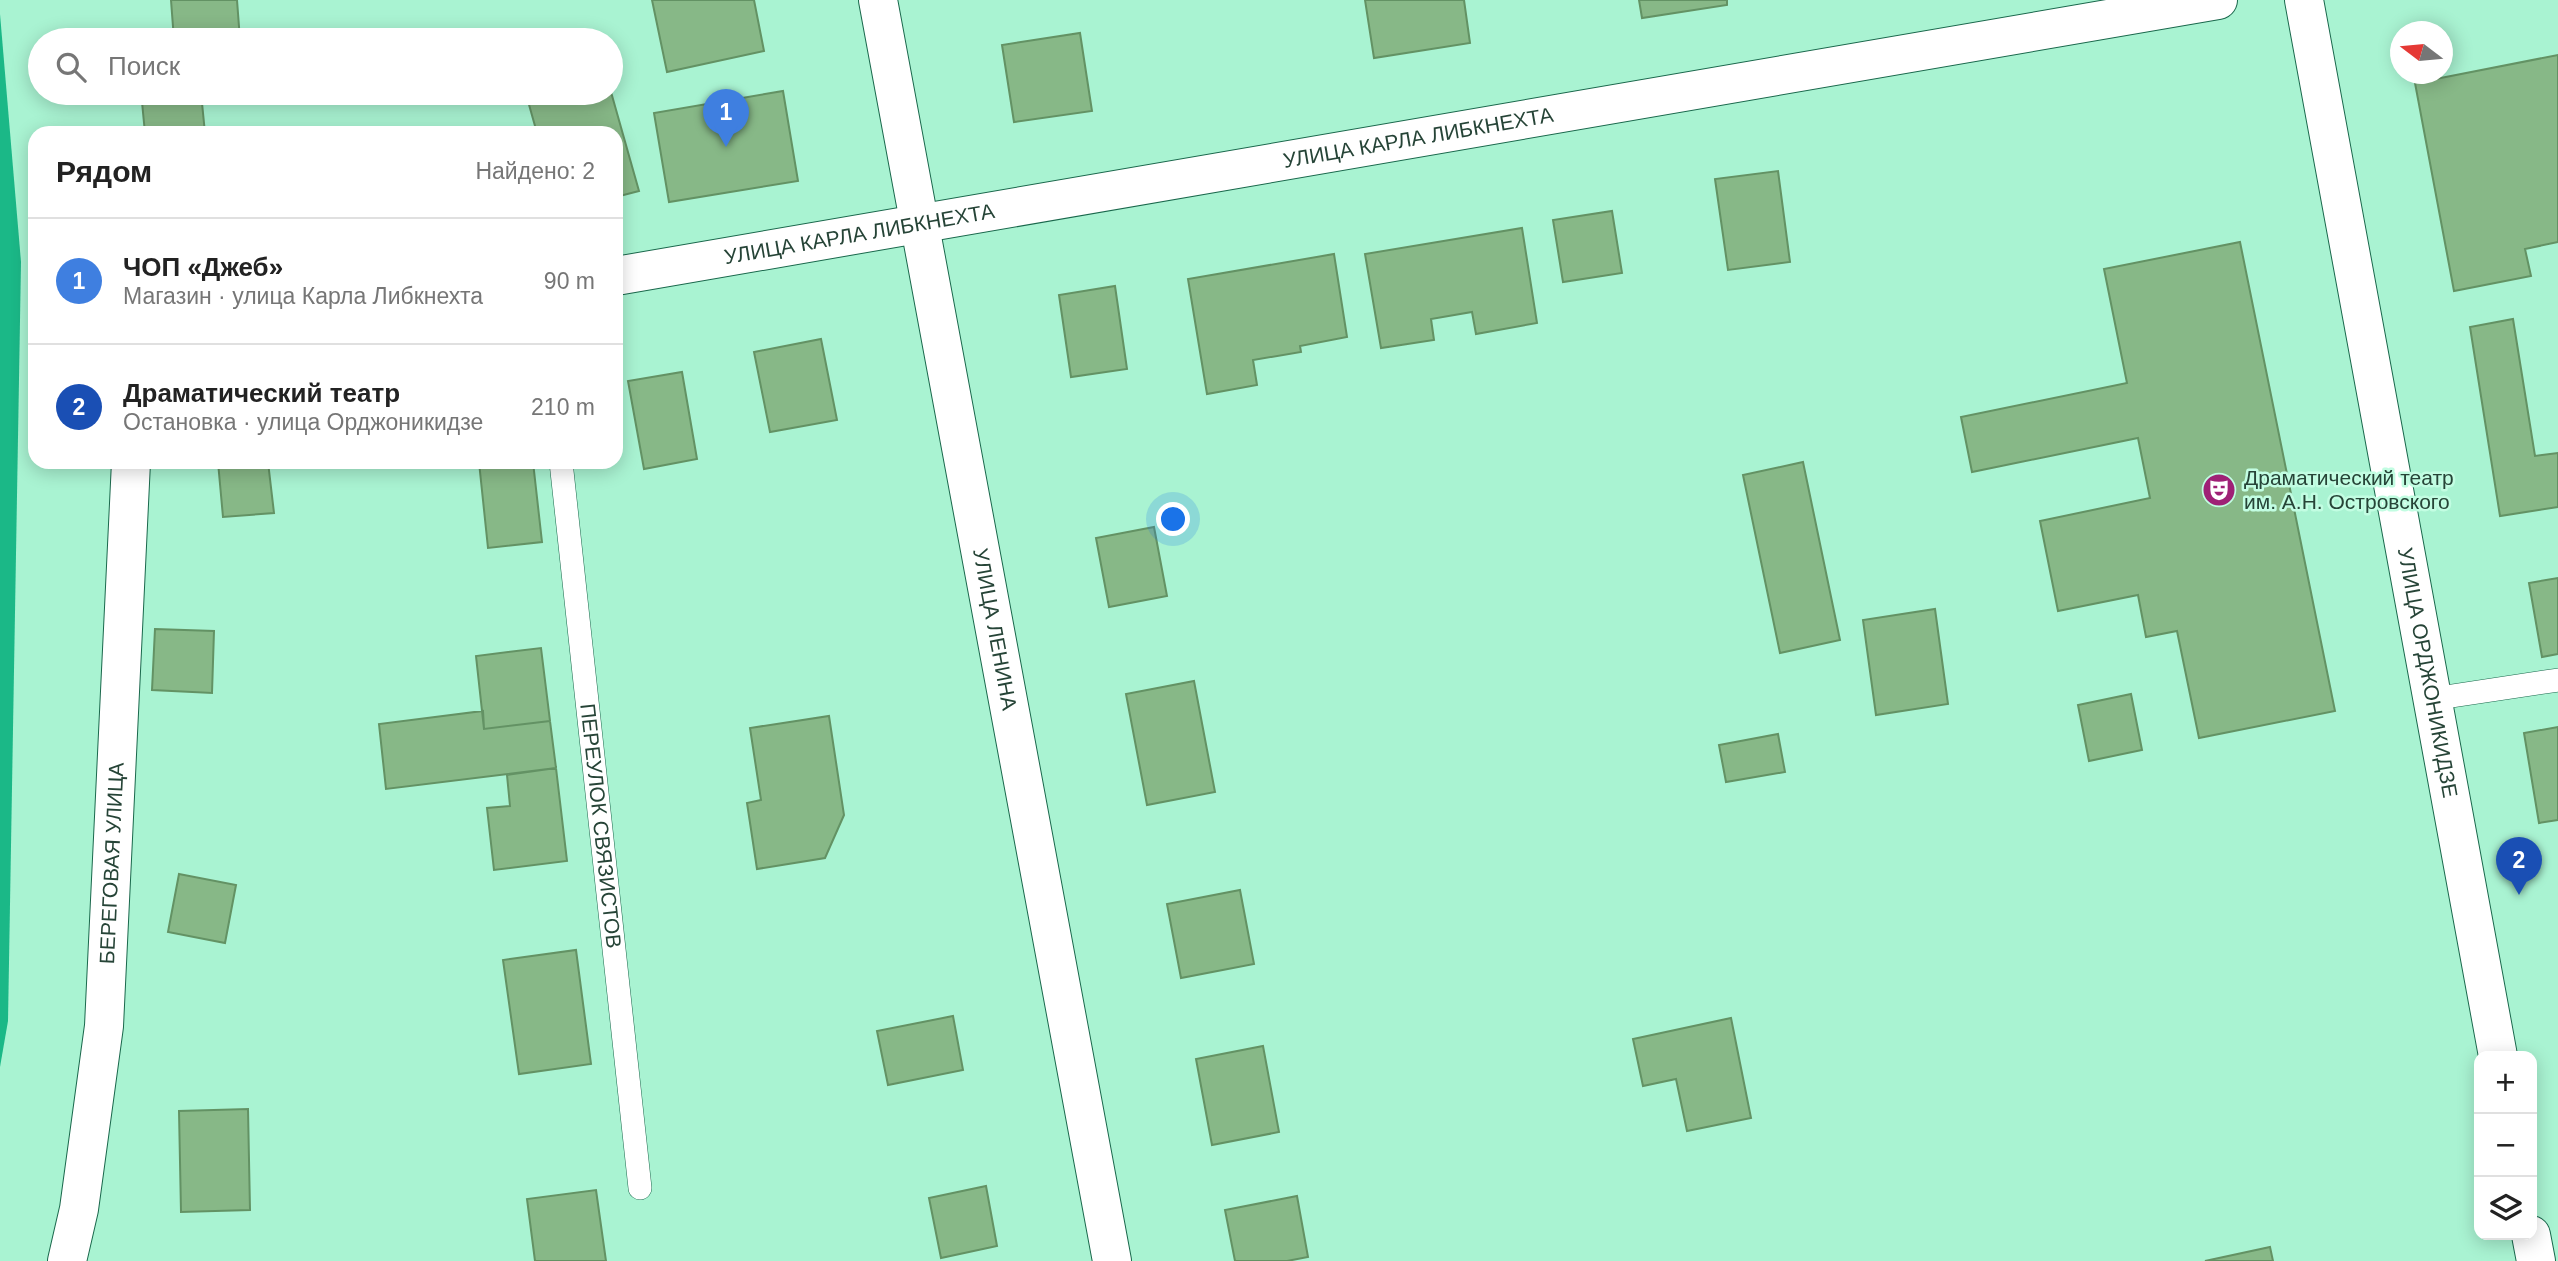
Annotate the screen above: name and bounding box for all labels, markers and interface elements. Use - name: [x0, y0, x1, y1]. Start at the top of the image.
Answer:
- north arrow: [2390, 21, 2453, 84]
- search box: [28, 28, 623, 105]
- icon: search: [52, 48, 90, 86]
- text: Поиск: [108, 51, 180, 81]
- pin: 1: [703, 89, 749, 147]
- street label: УЛИЦА КАРЛА ЛИБКНЕХТА: [1281, 103, 1555, 172]
- text: Рядом: [56, 155, 152, 188]
- text: Найдено: 2: [475, 158, 595, 184]
- street label: УЛИЦА КАРЛА ЛИБКНЕХТА: [722, 199, 996, 268]
- text: ЧОП «Джеб»: [123, 252, 283, 282]
- text: 1: [73, 268, 85, 294]
- text: 90 m: [544, 268, 595, 294]
- text: Магазин · улица Карла Либкнехта: [123, 283, 483, 309]
- text: Драматический театр: [123, 378, 400, 408]
- text: 2: [73, 394, 85, 420]
- text: 210 m: [531, 394, 595, 420]
- text: Остановка · улица Орджоникидзе: [123, 409, 483, 435]
- place label: Драматический театр им. А.Н. Островского: [2244, 466, 2454, 513]
- theatre icon: Драматический театр им. А.Н. Островского: [2200, 471, 2238, 509]
- your location: [1156, 502, 1190, 536]
- street label: УЛИЦА ЛЕНИНА: [969, 546, 1022, 712]
- street label: УЛИЦА ОРДЖОНИКИДЗЕ: [2394, 546, 2462, 800]
- street label: ПЕРЕУЛОК СВЯЗИСТОВ: [576, 702, 626, 949]
- street label: БЕРЕГОВАЯ УЛИЦА: [95, 762, 128, 965]
- pin: 2: [2496, 837, 2542, 895]
- map controls: [2474, 1051, 2537, 1240]
- button: +: [2474, 1051, 2537, 1114]
- button: −: [2474, 1114, 2537, 1177]
- button: layers: [2474, 1177, 2537, 1240]

